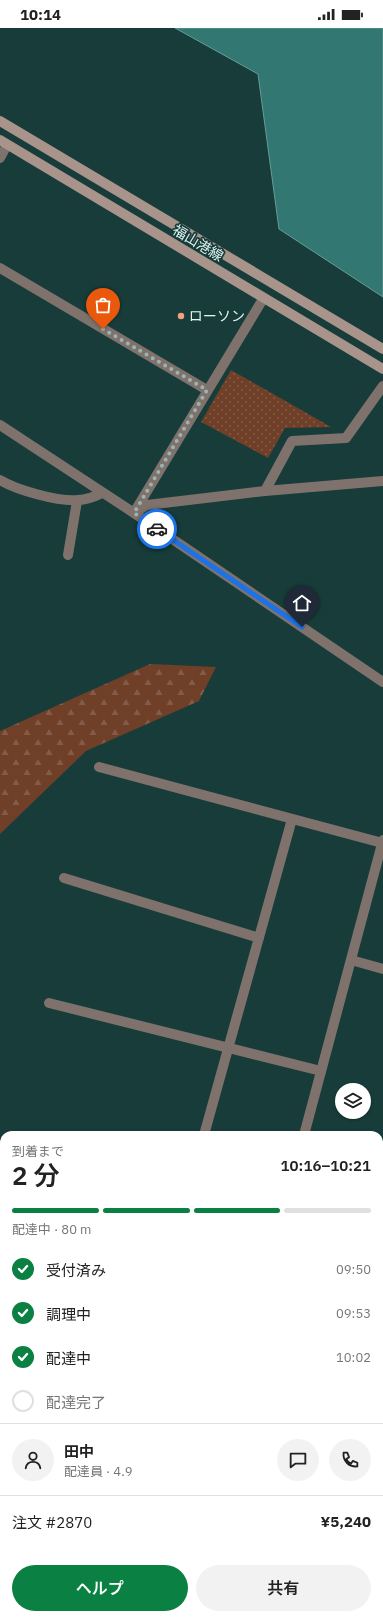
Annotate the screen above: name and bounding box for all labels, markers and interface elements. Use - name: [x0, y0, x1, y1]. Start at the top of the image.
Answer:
- text: 10:14: [20, 5, 61, 24]
- street label: 福山港線: [169, 221, 227, 265]
- pin: [86, 288, 120, 329]
- icon: bag: [92, 294, 114, 316]
- place label: ローソン: [189, 307, 245, 325]
- marker: ローソン: [176, 311, 186, 321]
- courier: [137, 509, 177, 549]
- icon: car: [146, 518, 168, 540]
- pin: [285, 586, 319, 627]
- icon: home: [291, 592, 313, 614]
- map controls: [335, 1083, 371, 1119]
- button: layers: [335, 1083, 371, 1119]
- text: 到着まで: [12, 1143, 64, 1160]
- text: 10:16–10:21: [281, 1156, 371, 1175]
- text: 2 分: [12, 1158, 60, 1192]
- text: 配達中 · 80 m: [12, 1221, 91, 1238]
- icon: check: [12, 1258, 34, 1280]
- text: 受付済み: [46, 1261, 106, 1280]
- text: 09:50: [336, 1261, 371, 1278]
- icon: check: [12, 1302, 34, 1324]
- text: 調理中: [46, 1305, 91, 1324]
- text: 09:53: [336, 1305, 371, 1322]
- icon: check: [12, 1346, 34, 1368]
- text: 配達中: [46, 1349, 91, 1368]
- text: 10:02: [336, 1349, 371, 1366]
- text: 配達完了: [46, 1393, 106, 1412]
- button: person: [12, 1439, 54, 1481]
- button: chat: [277, 1439, 319, 1481]
- button: phone: [329, 1439, 371, 1481]
- text: 田中: [64, 1442, 94, 1461]
- text: 配達員 · 4.9: [64, 1463, 133, 1480]
- text: ¥5,240: [321, 1512, 371, 1531]
- text: 注文 #2870: [12, 1513, 92, 1532]
- button: ヘルプ: [12, 1565, 188, 1611]
- button: 共有: [196, 1565, 371, 1611]

